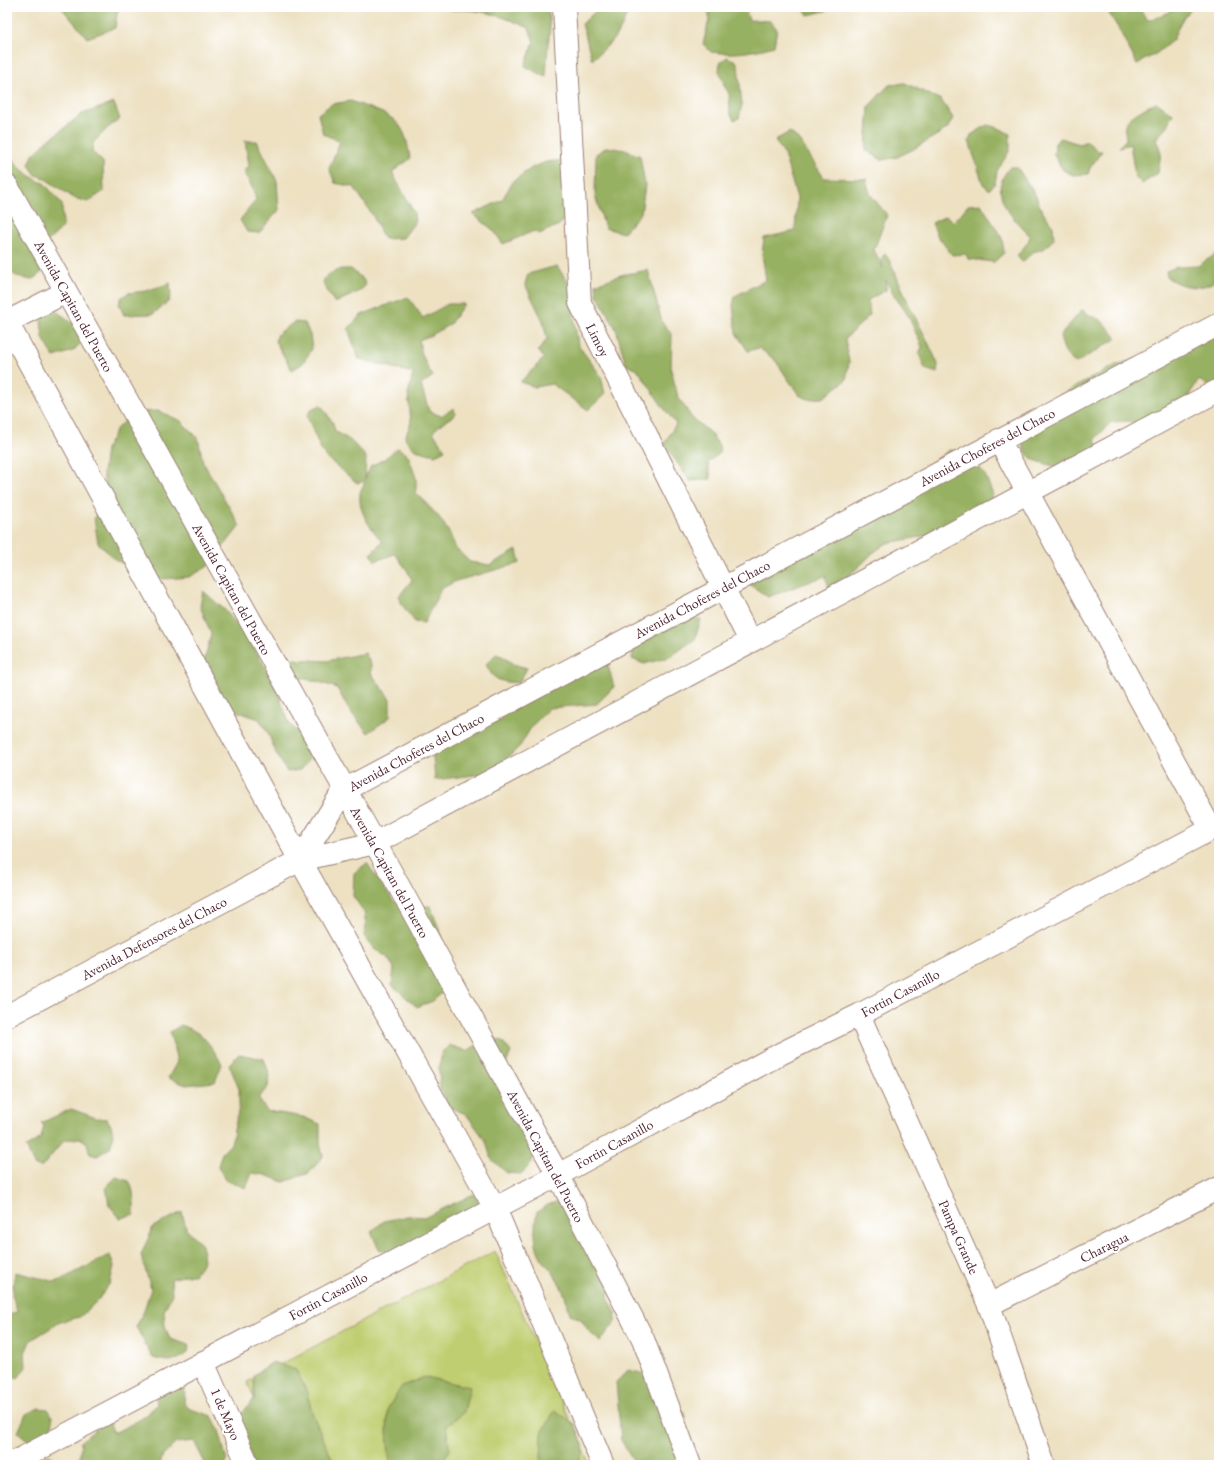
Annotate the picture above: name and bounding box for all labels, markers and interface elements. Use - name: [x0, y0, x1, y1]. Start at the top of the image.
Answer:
- street label: Avenida Capitan del Puerto: [30, 236, 118, 375]
- street label: Limoy: [582, 320, 614, 361]
- street label: Avenida Choferes del Chaco: [915, 404, 1058, 491]
- street label: Avenida Capitan del Puerto: [188, 519, 276, 658]
- street label: Avenida Choferes del Chaco: [630, 556, 773, 643]
- street label: Avenida Choferes del Chaco: [344, 709, 487, 796]
- street label: Avenida Capitan del Puerto: [346, 802, 434, 941]
- street label: Avenida Defensores del Chaco: [77, 892, 230, 984]
- street label: Fortin Casanillo: [858, 965, 942, 1021]
- street label: Avenida Capitan del Puerto: [503, 1086, 589, 1226]
- street label: Fortin Casanillo: [572, 1115, 656, 1173]
- street label: Pampa Grande: [935, 1197, 984, 1277]
- street label: Charagua: [1077, 1227, 1132, 1267]
- street label: Fortin Casanillo: [286, 1268, 370, 1324]
- street label: 1 de Mayo: [207, 1385, 245, 1443]

